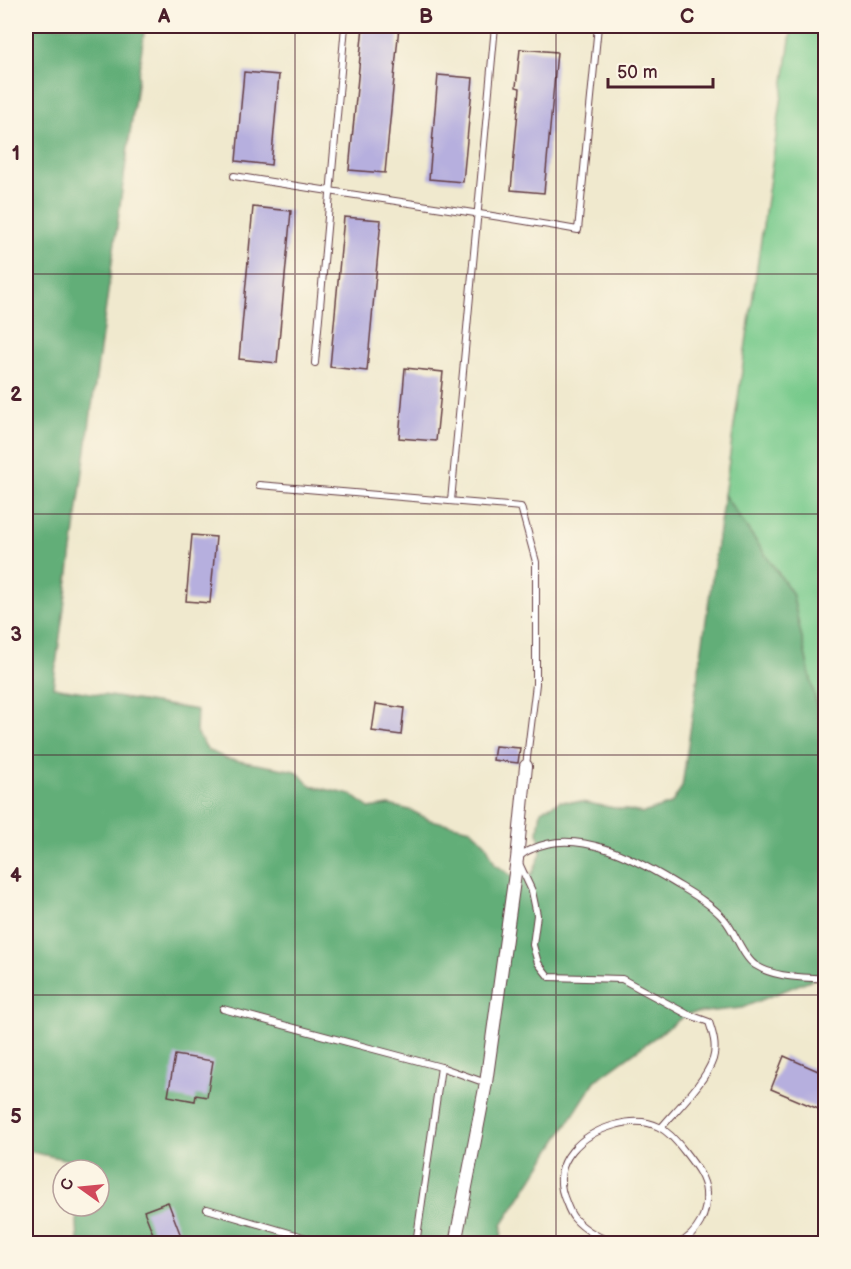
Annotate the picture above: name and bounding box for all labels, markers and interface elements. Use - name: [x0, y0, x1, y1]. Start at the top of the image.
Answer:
- text: A: [157, 5, 171, 29]
- text: B: [419, 5, 433, 29]
- text: C: [680, 5, 694, 29]
- scale bar: [608, 51, 713, 89]
- text: 50 m: [617, 62, 658, 83]
- text: 1: [12, 142, 20, 166]
- text: 2: [10, 383, 22, 407]
- text: 3: [10, 623, 22, 647]
- text: 4: [10, 864, 22, 888]
- text: 5: [10, 1105, 22, 1129]
- north arrow: [51, 1158, 111, 1218]
- text: С: [57, 1177, 79, 1192]

